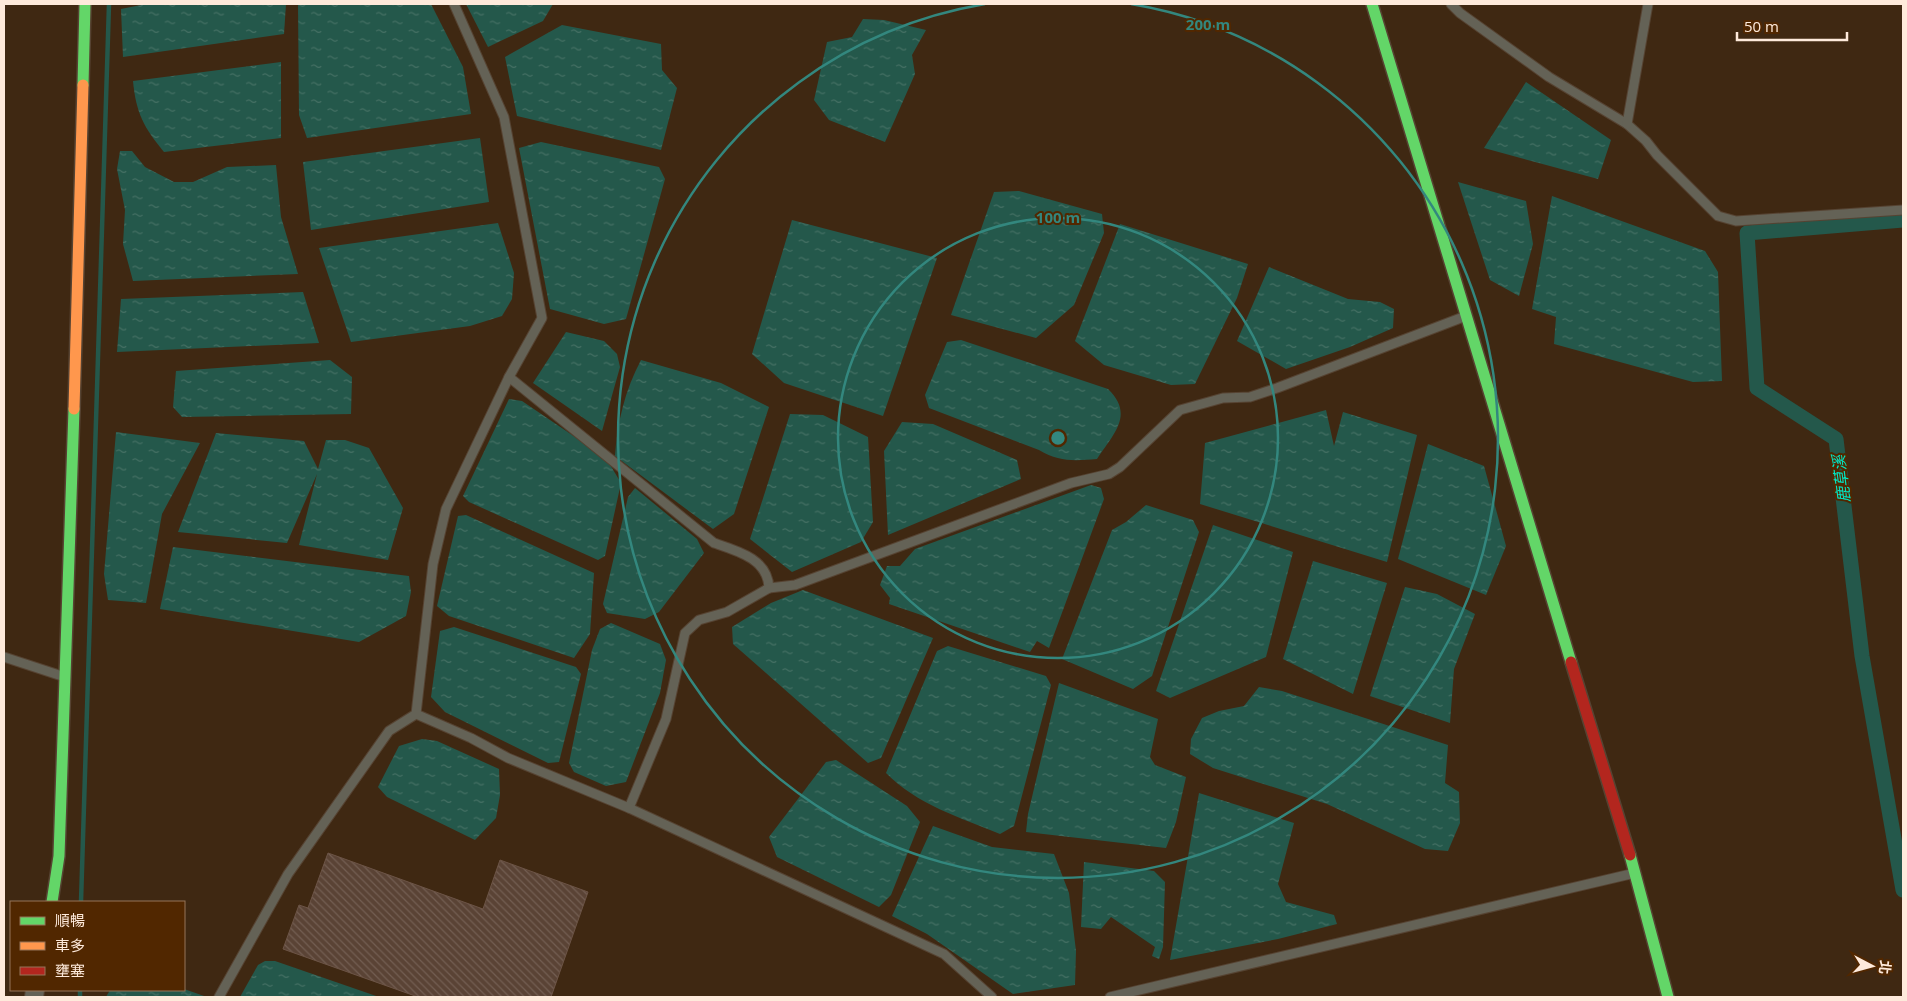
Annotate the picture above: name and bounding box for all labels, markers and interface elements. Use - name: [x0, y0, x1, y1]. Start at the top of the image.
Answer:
- scale bar: [1737, 10, 1847, 42]
- text: 200 m: [1186, 14, 1230, 34]
- text: 50 m: [1744, 16, 1779, 36]
- text: 100 m: [1036, 207, 1080, 227]
- centre of rings: [1049, 429, 1067, 447]
- water label: 鹿草溪: [1827, 452, 1855, 504]
- legend: [10, 901, 185, 991]
- text: 順暢: [55, 910, 85, 930]
- text: 車多: [55, 935, 85, 955]
- north arrow: [1847, 941, 1897, 991]
- text: 北: [1875, 959, 1896, 975]
- text: 壅塞: [55, 960, 85, 980]

